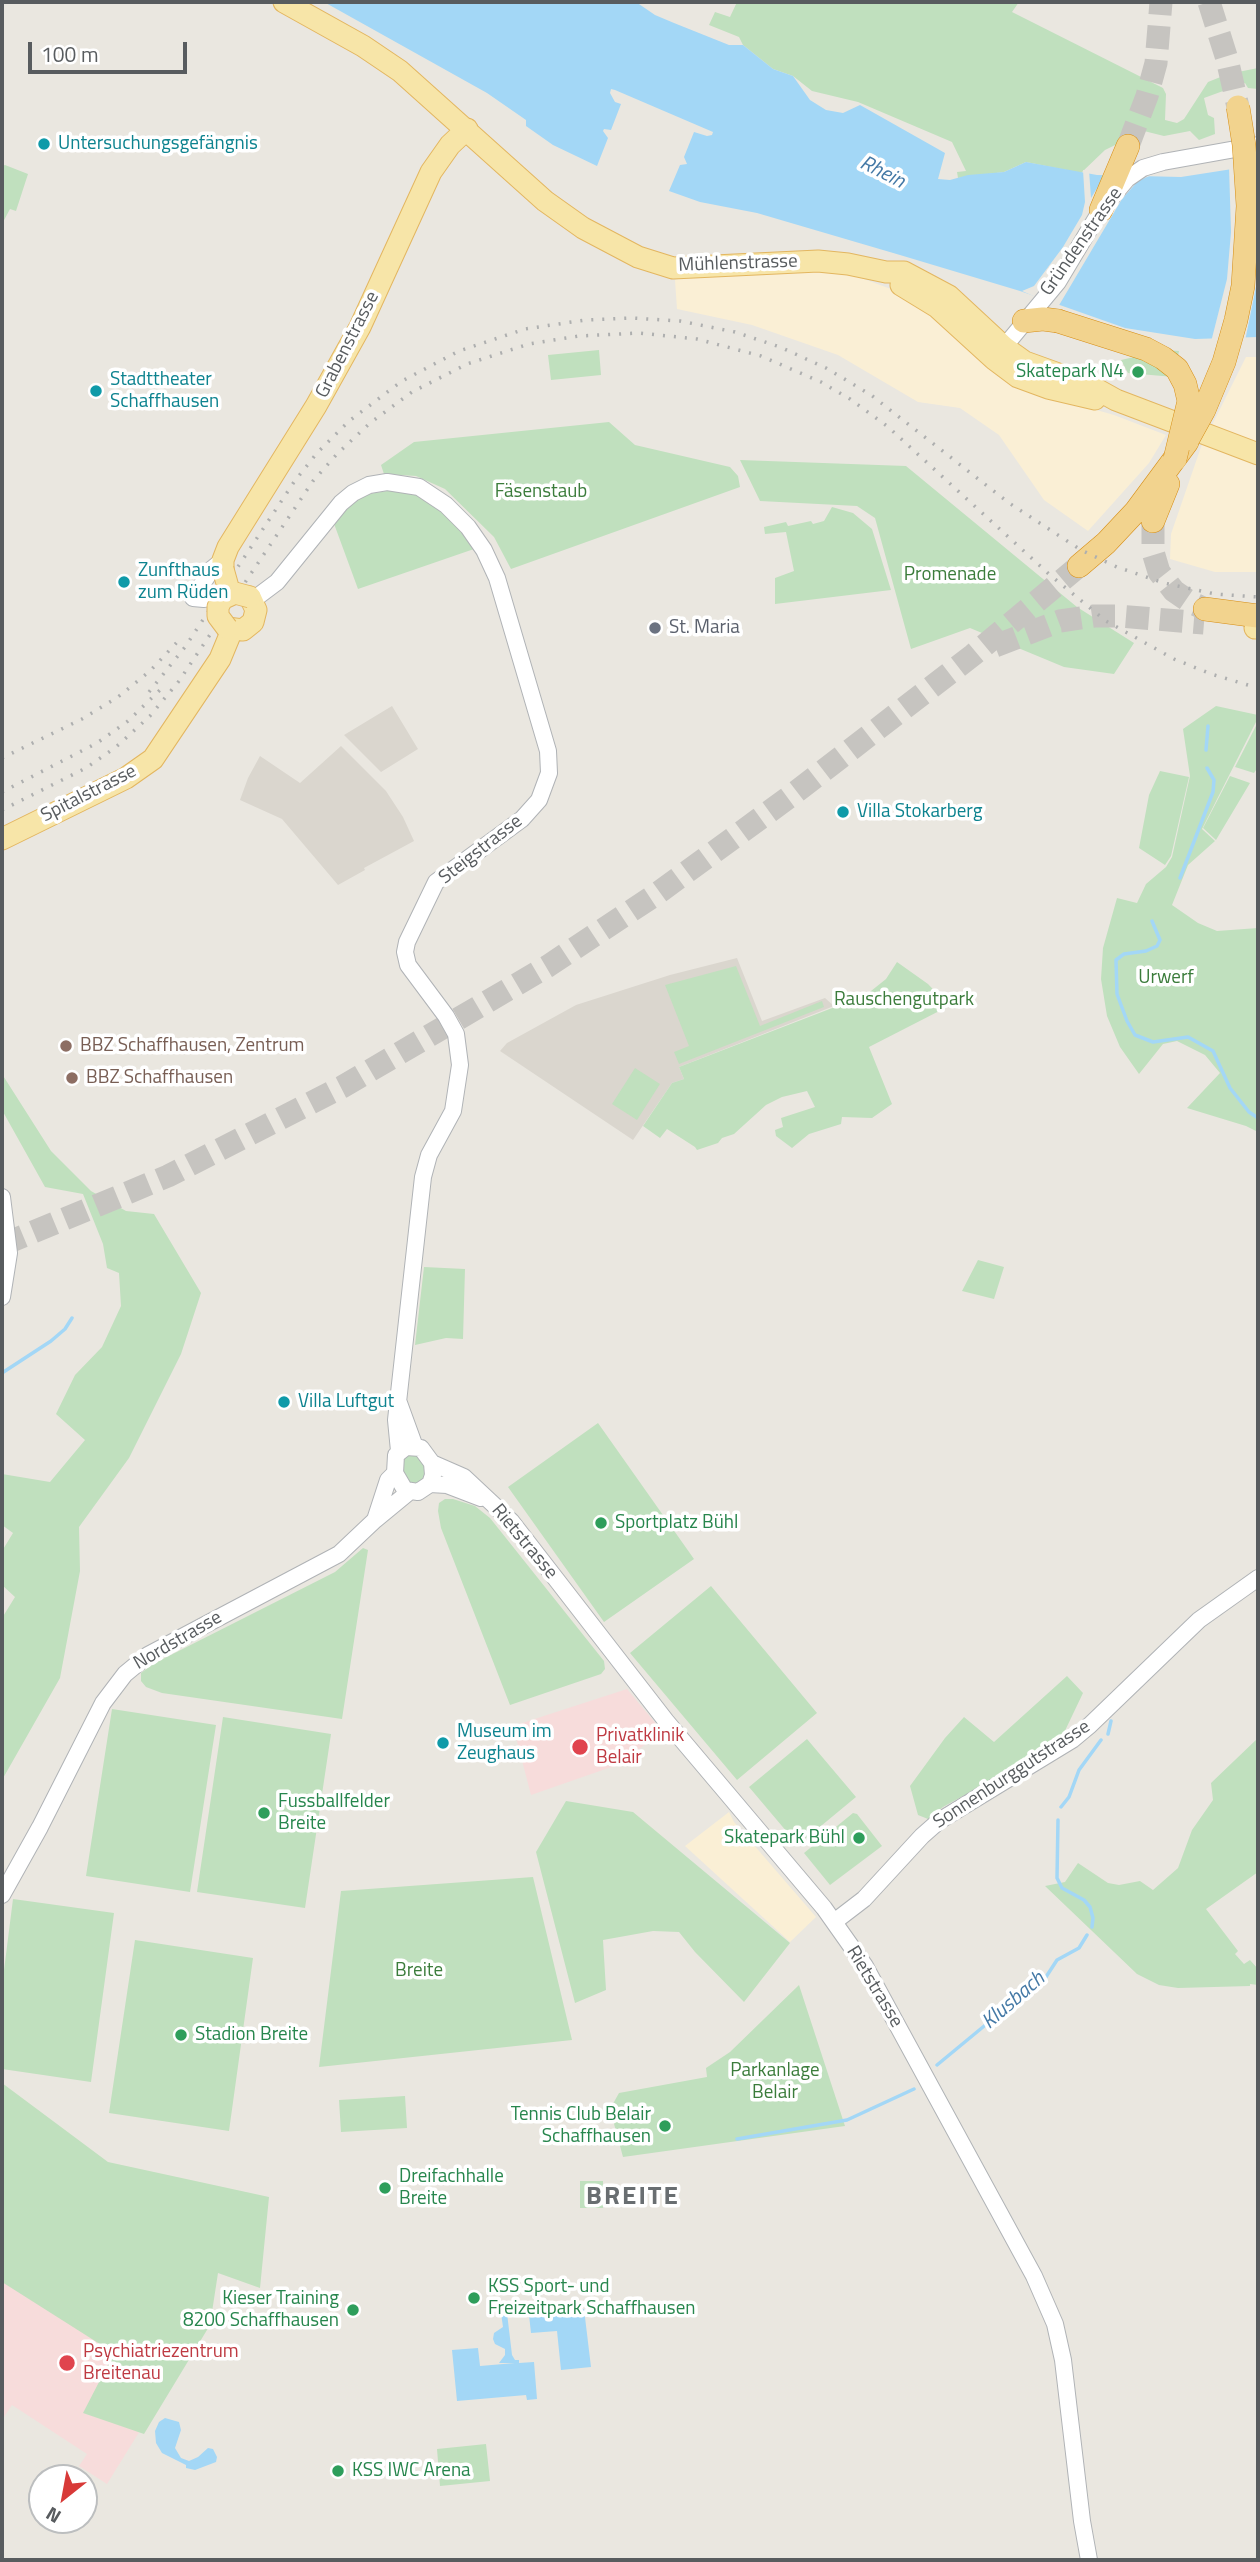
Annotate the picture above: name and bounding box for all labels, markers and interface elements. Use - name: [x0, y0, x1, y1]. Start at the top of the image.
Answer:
- scale bar: [32, 28, 191, 72]
- text: 100 m: [41, 38, 98, 70]
- place label: Untersuchungsgefängnis: [58, 133, 258, 155]
- marker: Untersuchungsgefängnis: [36, 136, 52, 152]
- water label: Rhein: [855, 151, 909, 195]
- street label: Gründenstrasse: [1036, 183, 1128, 301]
- street label: Mühlenstrasse: [678, 251, 798, 277]
- street label: Grabenstrasse: [311, 288, 385, 402]
- place label: Skatepark N4: [1016, 361, 1124, 383]
- marker: Skatepark N4: [1130, 364, 1146, 380]
- place label: Stadttheater Schaffhausen: [110, 369, 219, 413]
- marker: Stadttheater Schaffhausen: [88, 383, 104, 399]
- park label: Fäsenstaub: [495, 481, 587, 503]
- place label: Zunfthaus zum Rüden: [138, 560, 228, 604]
- park label: Promenade: [904, 564, 996, 586]
- marker: Zunfthaus zum Rüden: [116, 574, 132, 590]
- place label: St. Maria: [669, 617, 740, 639]
- marker: St. Maria: [647, 620, 663, 636]
- street label: Spitalstrasse: [38, 760, 140, 828]
- place label: Villa Stokarberg: [857, 801, 982, 823]
- marker: Villa Stokarberg: [835, 804, 851, 820]
- street label: Steigstrasse: [435, 810, 527, 890]
- park label: Urwerf: [1138, 967, 1194, 989]
- park label: Rauschengutpark: [834, 989, 974, 1011]
- place label: BBZ Schaffhausen, Zentrum: [80, 1035, 304, 1057]
- marker: BBZ Schaffhausen, Zentrum: [58, 1038, 74, 1054]
- place label: BBZ Schaffhausen: [86, 1067, 233, 1089]
- marker: BBZ Schaffhausen: [64, 1070, 80, 1086]
- place label: Villa Luftgut: [298, 1391, 394, 1413]
- marker: Villa Luftgut: [276, 1394, 292, 1410]
- street label: Rietstrasse: [486, 1500, 562, 1584]
- place label: Sportplatz Bühl: [615, 1512, 738, 1534]
- marker: Sportplatz Bühl: [593, 1515, 609, 1531]
- street label: Nordstrasse: [130, 1607, 226, 1675]
- street label: Sonnenburggutstrasse: [929, 1716, 1095, 1834]
- place label: Museum im Zeughaus: [457, 1721, 552, 1765]
- place label: Privatklinik Belair: [596, 1725, 684, 1769]
- marker: Museum im Zeughaus: [435, 1735, 451, 1751]
- marker: Privatklinik Belair: [570, 1737, 590, 1757]
- place label: Fussballfelder Breite: [278, 1791, 390, 1835]
- marker: Fussballfelder Breite: [256, 1805, 272, 1821]
- place label: Skatepark Bühl: [724, 1827, 845, 1849]
- marker: Skatepark Bühl: [851, 1830, 867, 1846]
- street label: Rietstrasse: [841, 1942, 907, 2032]
- park label: Breite: [395, 1960, 443, 1982]
- water label: Klusbach: [977, 1967, 1051, 2035]
- place label: Stadion Breite: [195, 2024, 308, 2046]
- marker: Stadion Breite: [173, 2027, 189, 2043]
- park label: Parkanlage Belair: [730, 2060, 820, 2104]
- place label: Tennis Club Belair Schaffhausen: [511, 2104, 651, 2148]
- marker: Tennis Club Belair Schaffhausen: [657, 2118, 673, 2134]
- place label: Dreifachhalle Breite: [399, 2166, 504, 2210]
- marker: Dreifachhalle Breite: [377, 2180, 393, 2196]
- district label: BREITE: [587, 2182, 679, 2214]
- place label: KSS Sport- und Freizeitpark Schaffhausen: [488, 2276, 695, 2320]
- place label: Kieser Training 8200 Schaffhausen: [183, 2288, 339, 2332]
- marker: KSS Sport- und Freizeitpark Schaffhausen: [466, 2290, 482, 2306]
- marker: Kieser Training 8200 Schaffhausen: [345, 2302, 361, 2318]
- place label: Psychiatriezentrum Breitenau: [83, 2341, 239, 2385]
- marker: Psychiatriezentrum Breitenau: [57, 2353, 77, 2373]
- place label: KSS IWC Arena: [352, 2460, 471, 2482]
- marker: KSS IWC Arena: [330, 2463, 346, 2479]
- north arrow: [28, 2464, 98, 2534]
- text: N: [40, 2500, 66, 2532]

